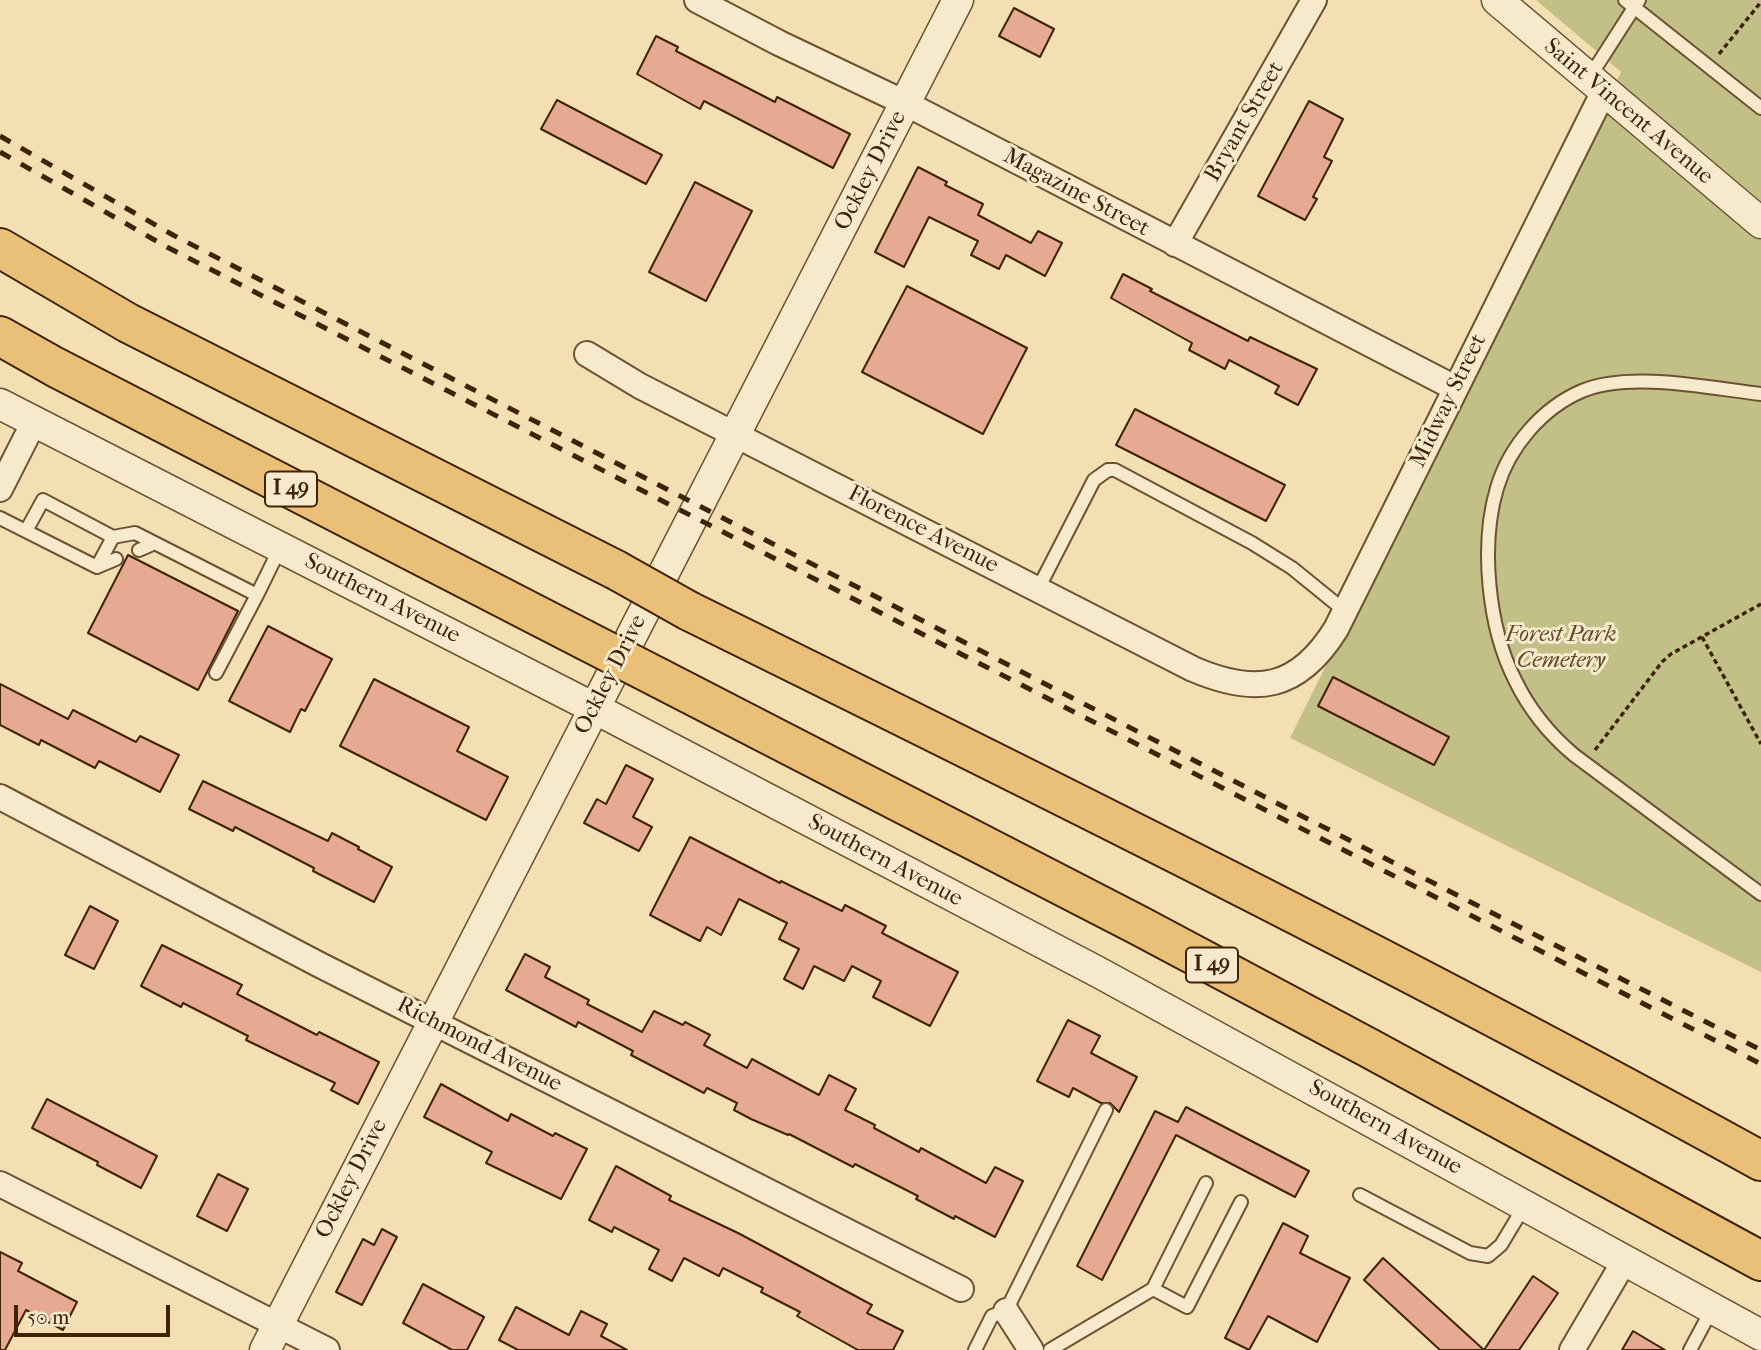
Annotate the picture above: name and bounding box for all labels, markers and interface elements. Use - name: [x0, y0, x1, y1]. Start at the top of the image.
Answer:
- street label: Saint Vincent Avenue: [1538, 33, 1718, 191]
- street label: Bryant Street: [1199, 57, 1291, 187]
- street label: Ockley Drive: [829, 106, 913, 236]
- street label: Magazine Street: [998, 143, 1154, 243]
- street label: Midway Street: [1405, 330, 1493, 472]
- road number: I 49: [265, 472, 317, 506]
- street label: Florence Avenue: [843, 480, 1003, 580]
- street label: Southern Avenue: [300, 548, 464, 650]
- street label: Ockley Drive: [569, 610, 653, 740]
- park label: Forest Park Cemetery: [1506, 621, 1616, 675]
- street label: Southern Avenue: [803, 809, 967, 913]
- road number: I 49: [1186, 948, 1238, 982]
- street label: Richmond Avenue: [392, 991, 566, 1099]
- street label: Southern Avenue: [1304, 1074, 1466, 1182]
- street label: Ockley Drive: [310, 1114, 394, 1244]
- scale bar: [18, 1290, 173, 1334]
- text: 50 m: [27, 1305, 70, 1329]

